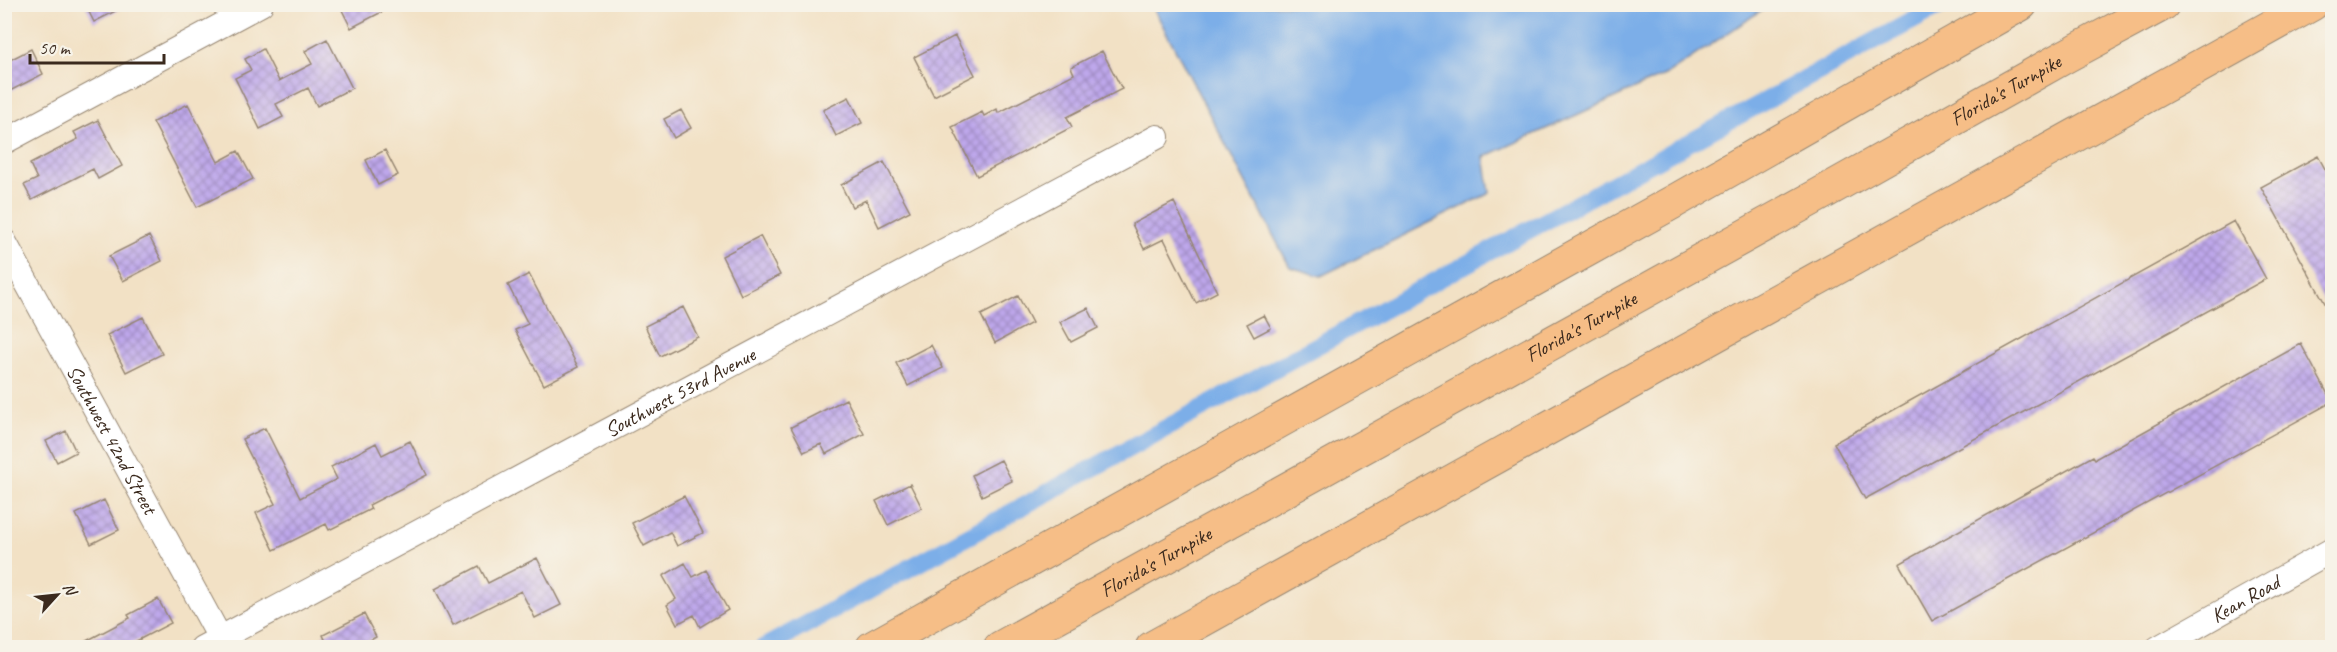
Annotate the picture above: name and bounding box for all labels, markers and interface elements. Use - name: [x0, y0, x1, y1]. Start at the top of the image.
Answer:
- scale bar: [30, 27, 164, 65]
- text: 50 m: [39, 37, 72, 59]
- street label: Florida's Turnpike: [1946, 48, 2067, 132]
- street label: Florida's Turnpike: [1521, 285, 1642, 368]
- street label: Southwest 53rd Avenue: [600, 341, 761, 443]
- street label: Southwest 42nd Street: [61, 361, 164, 520]
- street label: Florida's Turnpike: [1096, 520, 1217, 603]
- north arrow: [27, 565, 87, 625]
- street label: Kean Road: [2206, 567, 2287, 629]
- text: N: [58, 580, 82, 600]

